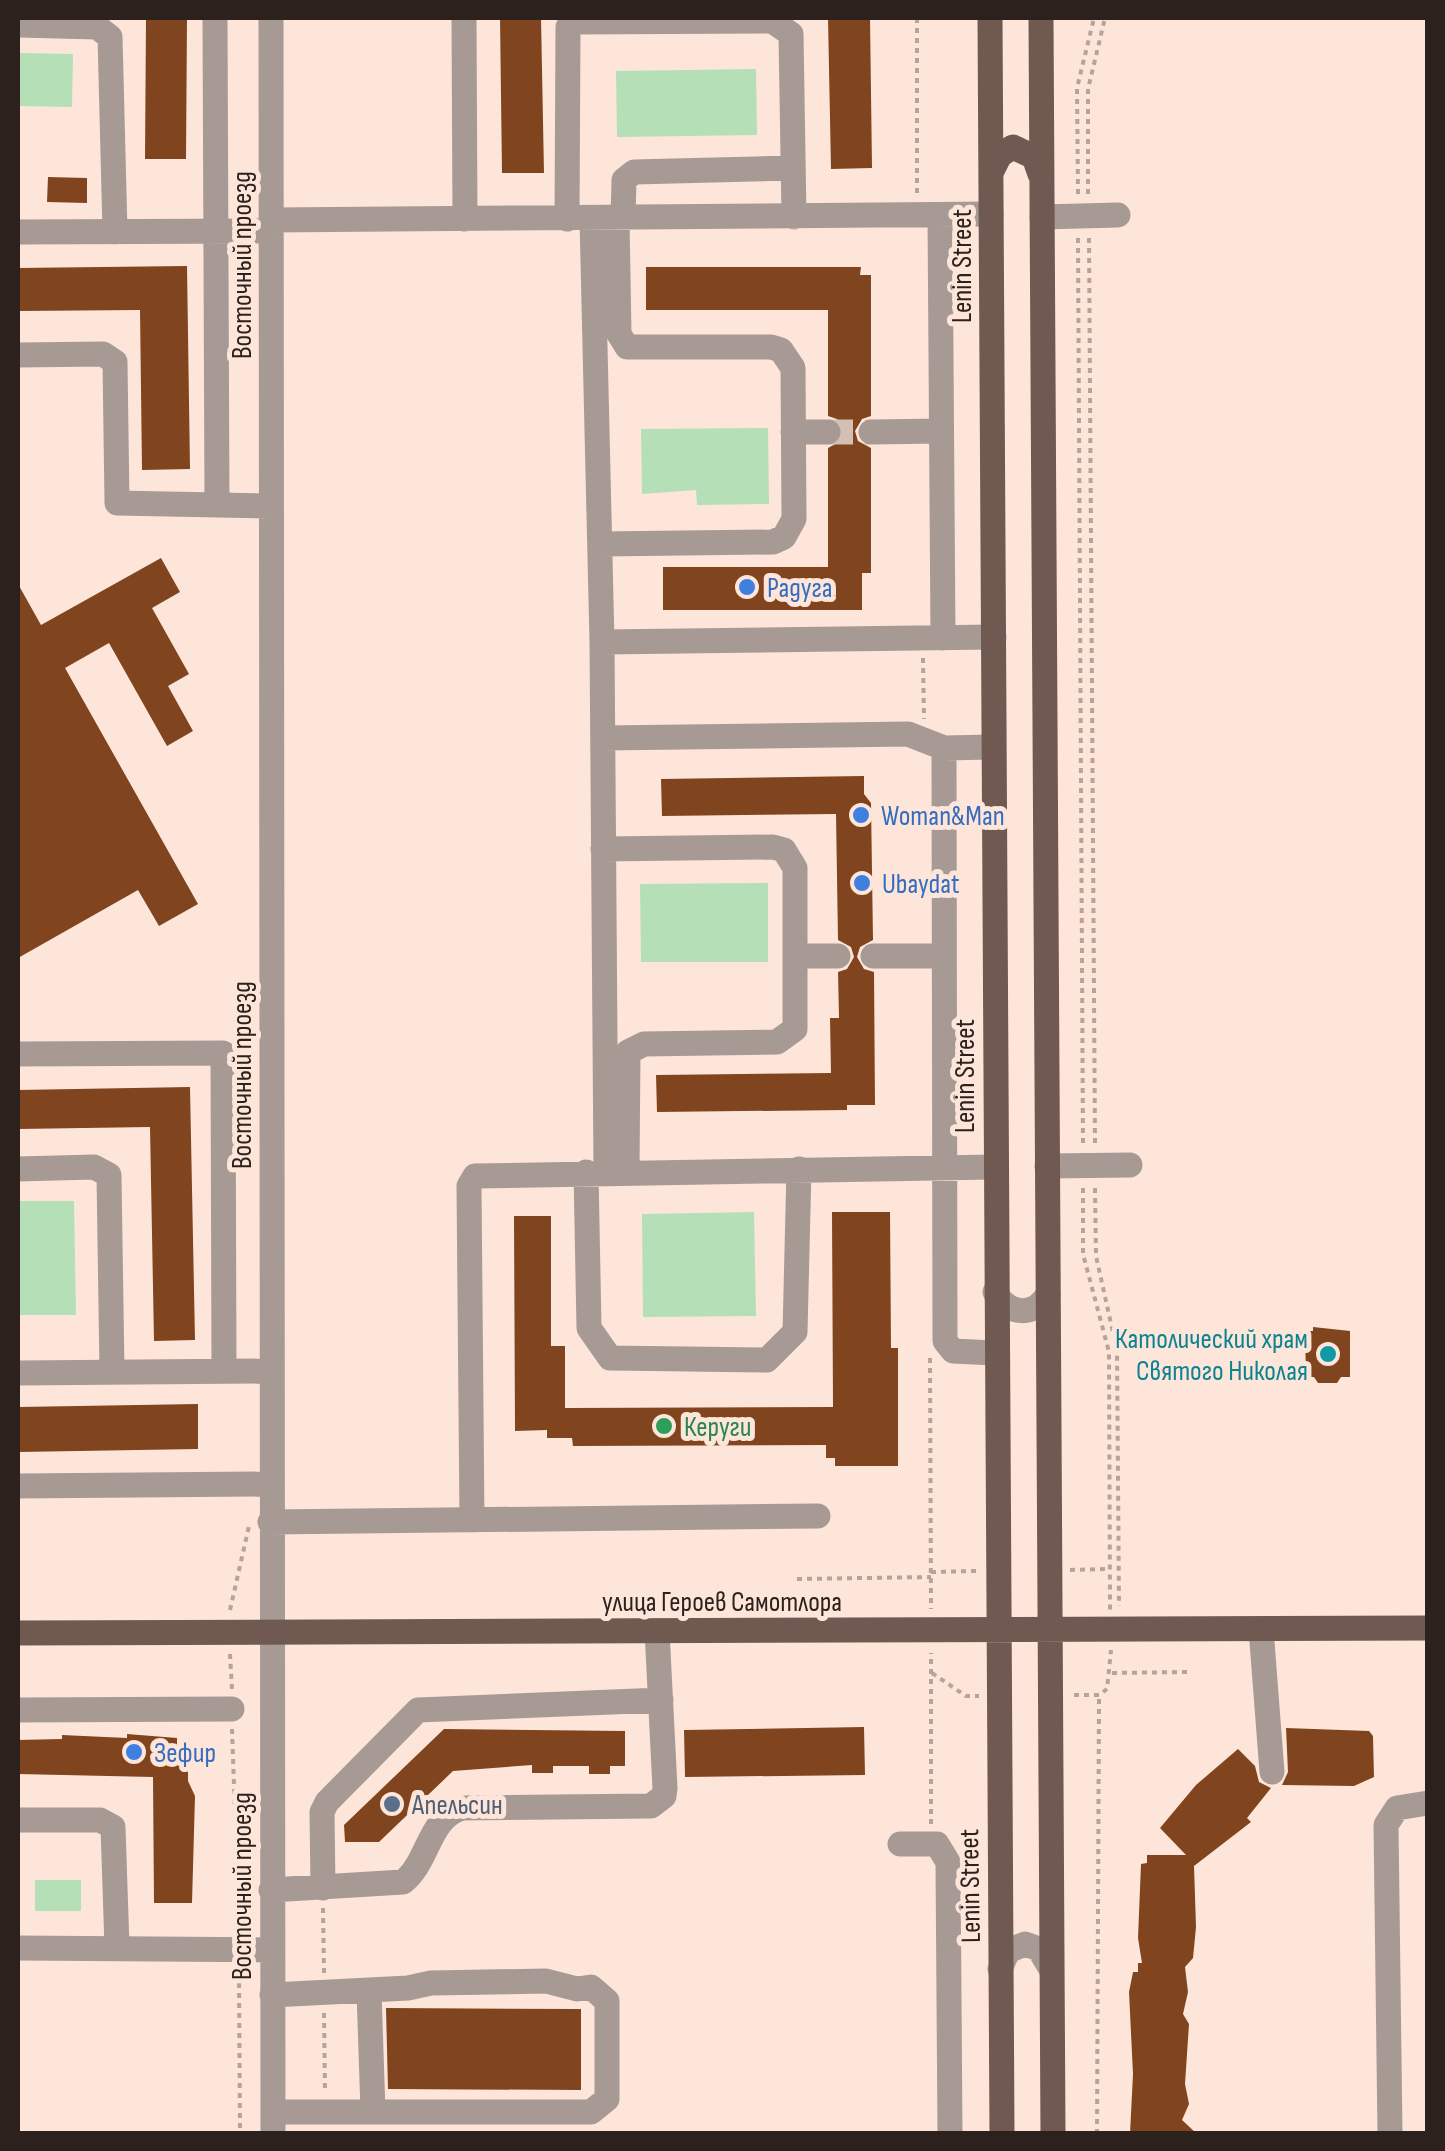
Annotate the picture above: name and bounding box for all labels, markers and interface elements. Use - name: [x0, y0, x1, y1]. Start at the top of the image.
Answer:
- street label: Восточный проезд: [226, 171, 259, 359]
- street label: Lenin Street: [946, 209, 979, 323]
- place label: Радуга: [767, 572, 833, 605]
- marker: Радуга: [736, 576, 758, 598]
- place label: Woman&Man: [881, 800, 1005, 833]
- marker: Woman&Man: [850, 804, 872, 826]
- place label: Ubaydat: [882, 868, 960, 901]
- marker: Ubaydat: [851, 872, 873, 894]
- street label: Восточный проезд: [226, 981, 259, 1169]
- street label: Lenin Street: [949, 1019, 982, 1133]
- place label: Католический храм Святого Николая: [1115, 1323, 1308, 1388]
- marker: Католический храм Святого Николая: [1317, 1343, 1339, 1365]
- place label: Керуги: [684, 1411, 752, 1444]
- marker: Керуги: [653, 1415, 675, 1437]
- street label: улица Героев Самотлора: [602, 1586, 842, 1619]
- place label: Зефир: [154, 1737, 216, 1770]
- marker: Зефир: [123, 1741, 145, 1763]
- place label: Апельсин: [411, 1789, 503, 1822]
- street label: Восточный проезд: [226, 1792, 259, 1980]
- marker: Апельсин: [381, 1793, 403, 1815]
- street label: Lenin Street: [953, 1829, 988, 1943]

